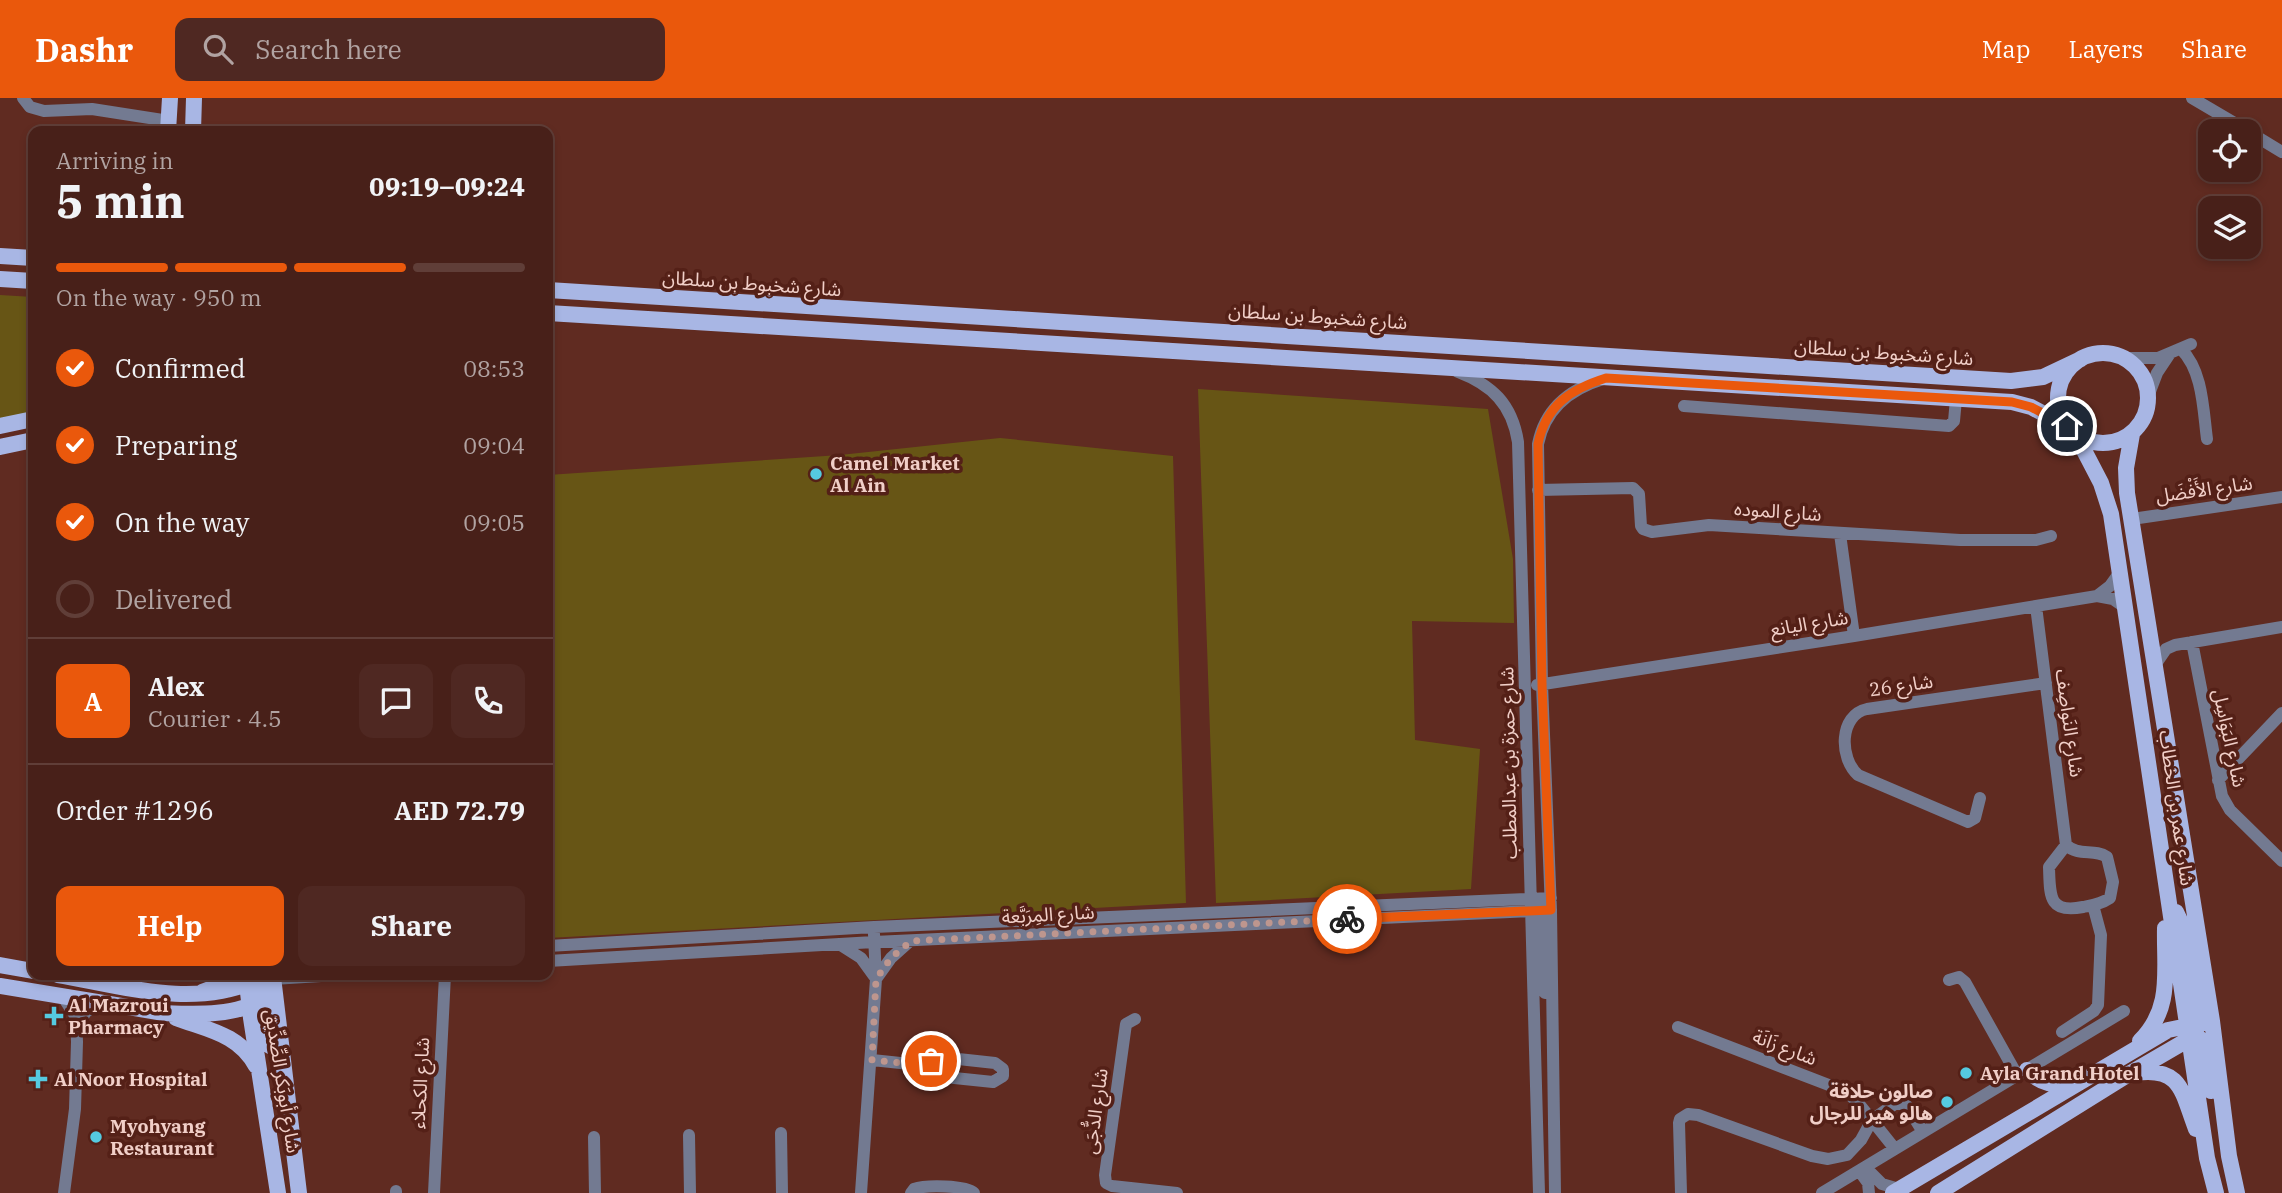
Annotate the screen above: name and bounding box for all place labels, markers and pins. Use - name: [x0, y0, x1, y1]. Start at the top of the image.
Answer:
- pin: [2037, 396, 2097, 456]
- place label: Camel Market Al Ain: [830, 451, 960, 497]
- marker: Camel Market Al Ain: [808, 466, 824, 482]
- place label: Al Mazroui Pharmacy: [68, 993, 169, 1039]
- marker: Al Mazroui Pharmacy: [46, 1008, 62, 1024]
- pin: [901, 1031, 961, 1091]
- place label: Ayla Grand Hotel: [1980, 1061, 2140, 1085]
- marker: Ayla Grand Hotel: [1958, 1065, 1974, 1081]
- place label: Al Noor Hospital: [54, 1067, 207, 1091]
- marker: Al Noor Hospital: [28, 1069, 48, 1089]
- place label: صالون حلاقة هالو هير للرجال: [1810, 1079, 1933, 1125]
- marker: صالون حلاقة هالو هير للرجال: [1939, 1094, 1955, 1110]
- place label: Myohyang Restaurant: [110, 1114, 214, 1160]
- marker: Myohyang Restaurant: [88, 1129, 104, 1145]

